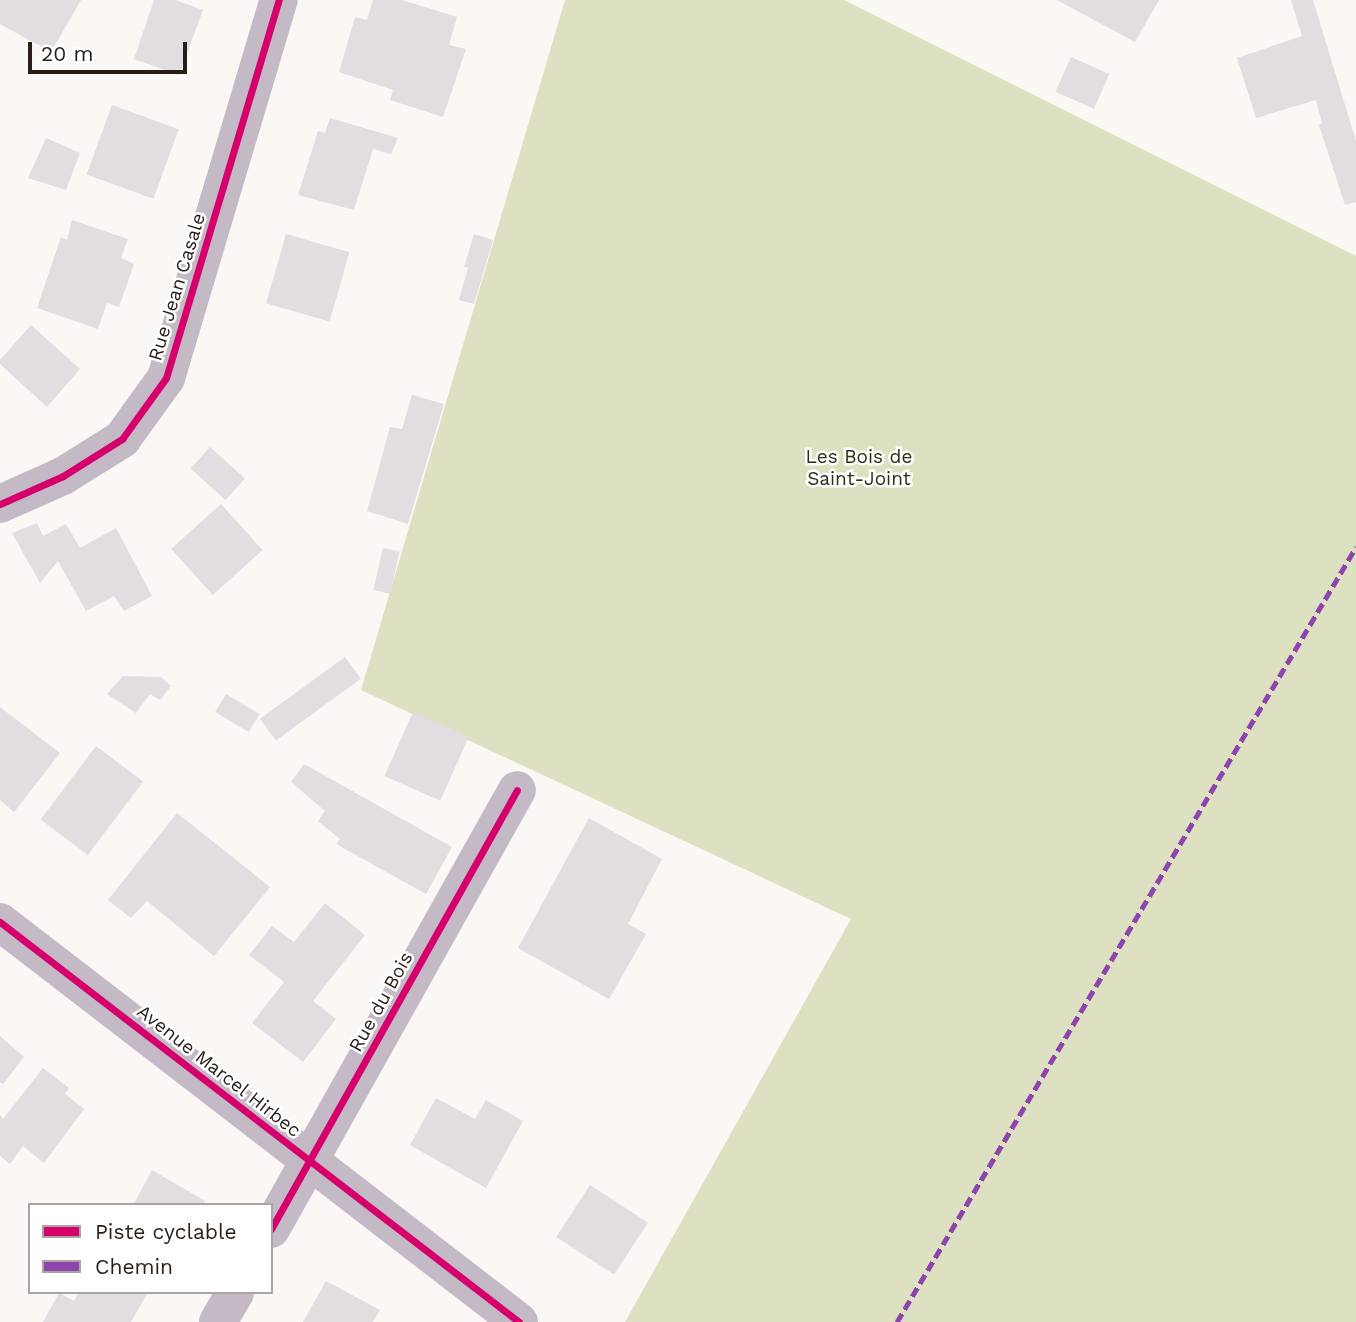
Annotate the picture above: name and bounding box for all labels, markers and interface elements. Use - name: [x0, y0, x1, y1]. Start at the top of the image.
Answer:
- scale bar: [32, 28, 191, 72]
- text: 20 m: [41, 41, 93, 66]
- street label: Rue Jean Casale: [144, 210, 210, 364]
- park label: Les Bois de Saint-Joint: [806, 446, 912, 490]
- street label: Rue du Bois: [344, 948, 418, 1056]
- street label: Avenue Marcel Hirbec: [132, 1000, 306, 1142]
- legend: [28, 1203, 273, 1294]
- text: Piste cyclable: [95, 1219, 237, 1244]
- text: Chemin: [95, 1254, 173, 1279]

